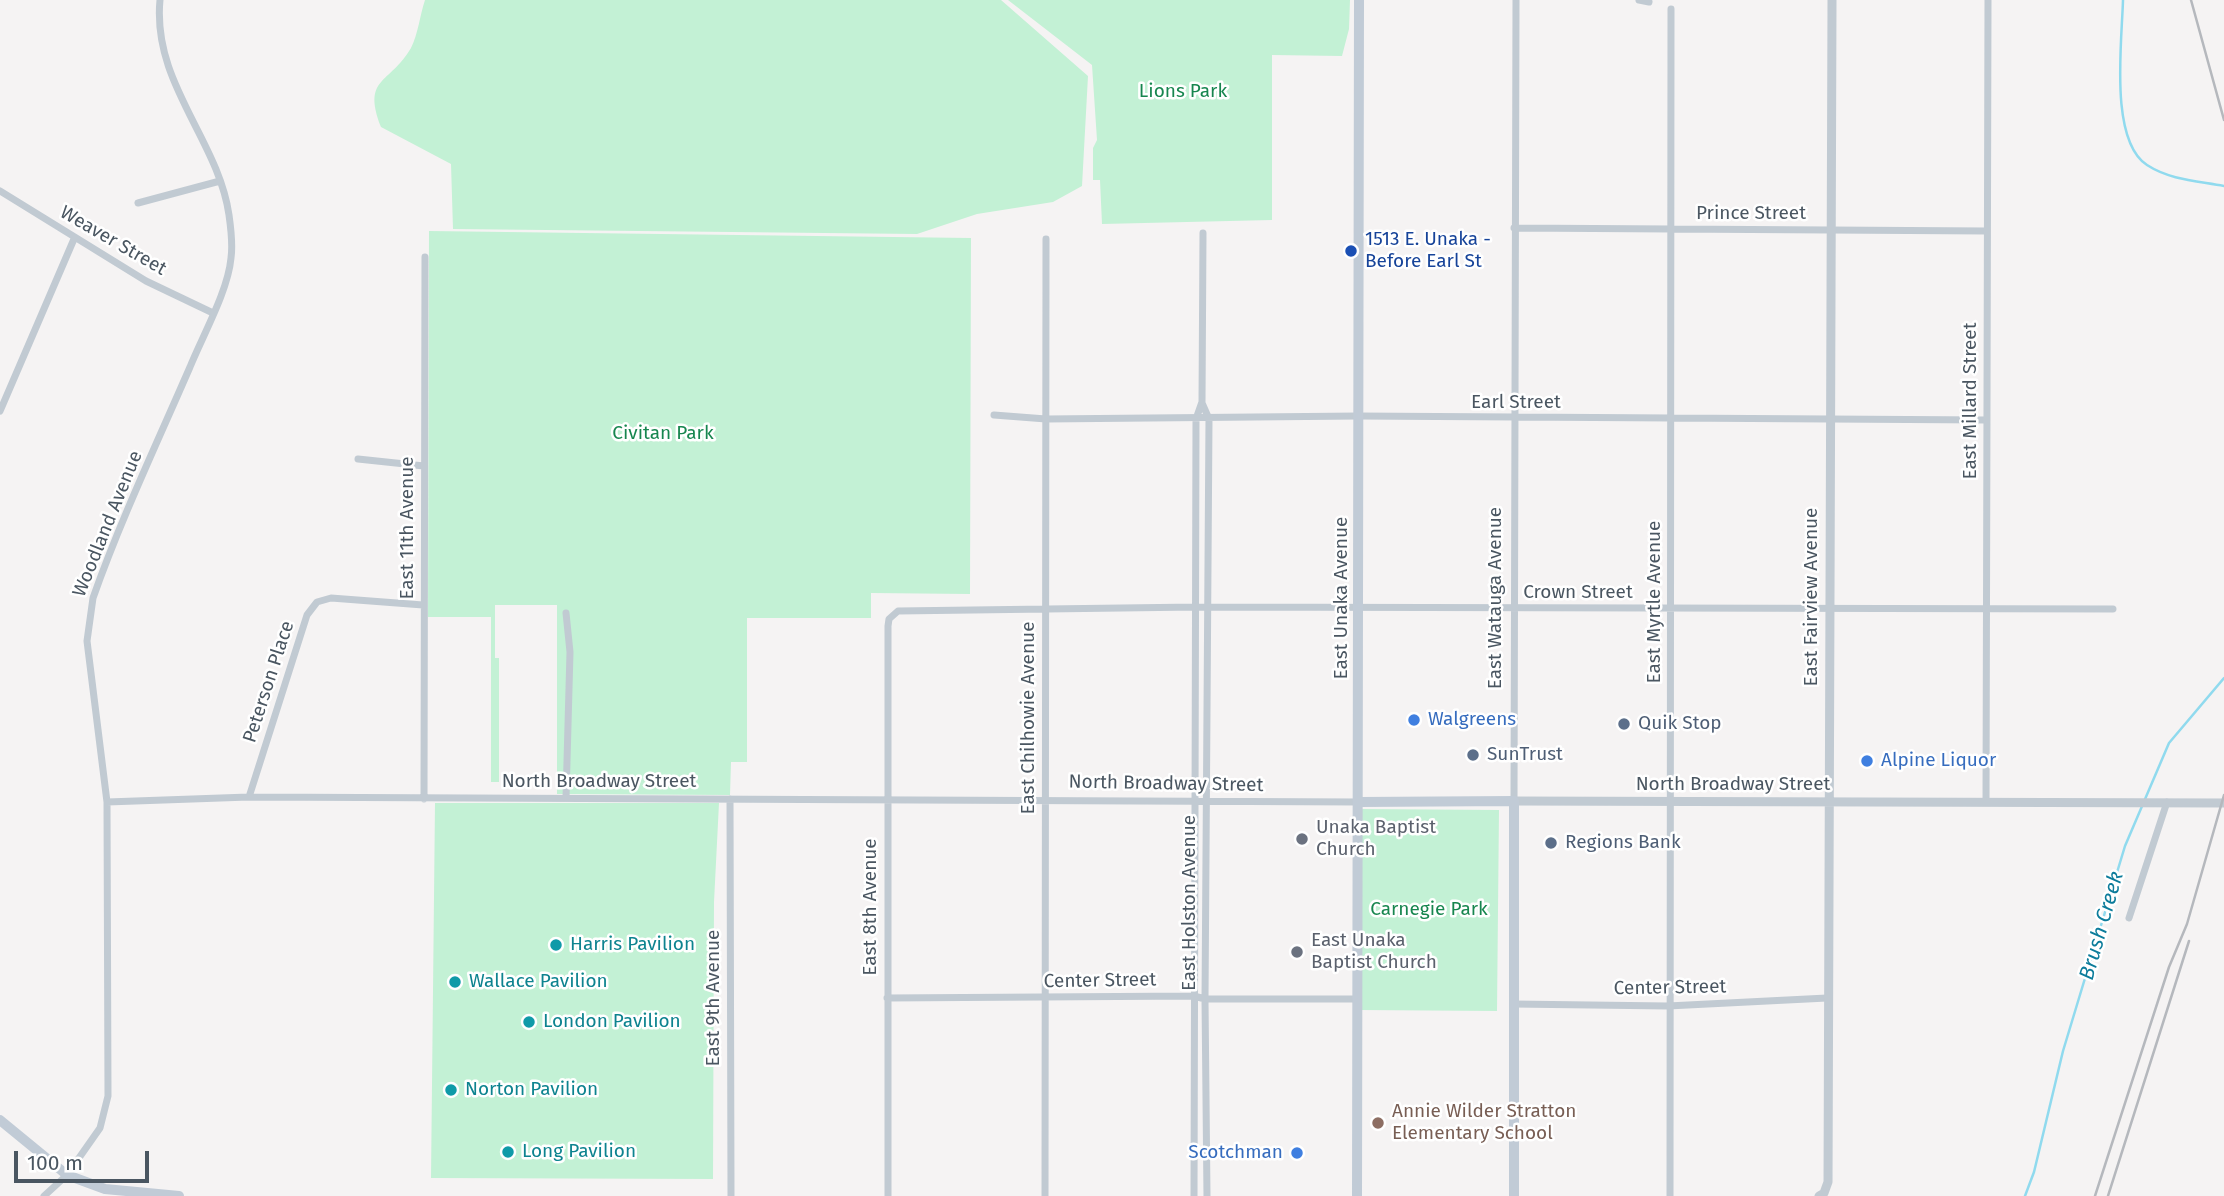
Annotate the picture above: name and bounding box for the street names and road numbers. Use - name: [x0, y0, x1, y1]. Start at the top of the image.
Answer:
- street label: Weaver Street: [56, 201, 170, 281]
- street label: Prince Street: [1696, 203, 1806, 225]
- street label: East Millard Street: [1960, 322, 1982, 480]
- street label: Earl Street: [1471, 392, 1561, 414]
- street label: Woodland Avenue: [68, 448, 148, 600]
- street label: East 11th Avenue: [397, 456, 419, 600]
- street label: East Watauga Avenue: [1485, 507, 1507, 689]
- street label: East Fairview Avenue: [1801, 508, 1823, 686]
- street label: East Unaka Avenue: [1331, 517, 1353, 679]
- street label: East Myrtle Avenue: [1644, 521, 1666, 683]
- street label: Crown Street: [1523, 582, 1633, 604]
- street label: Peterson Place: [239, 618, 299, 746]
- street label: East Chilhowie Avenue: [1018, 621, 1040, 815]
- street label: North Broadway Street: [502, 771, 696, 793]
- street label: North Broadway Street: [1068, 771, 1264, 797]
- street label: North Broadway Street: [1636, 774, 1830, 796]
- street label: East Holston Avenue: [1179, 815, 1201, 991]
- street label: East 8th Avenue: [860, 838, 882, 976]
- street label: East 9th Avenue: [703, 930, 725, 1066]
- street label: Center Street: [1044, 969, 1156, 993]
- street label: Center Street: [1614, 976, 1726, 1000]

